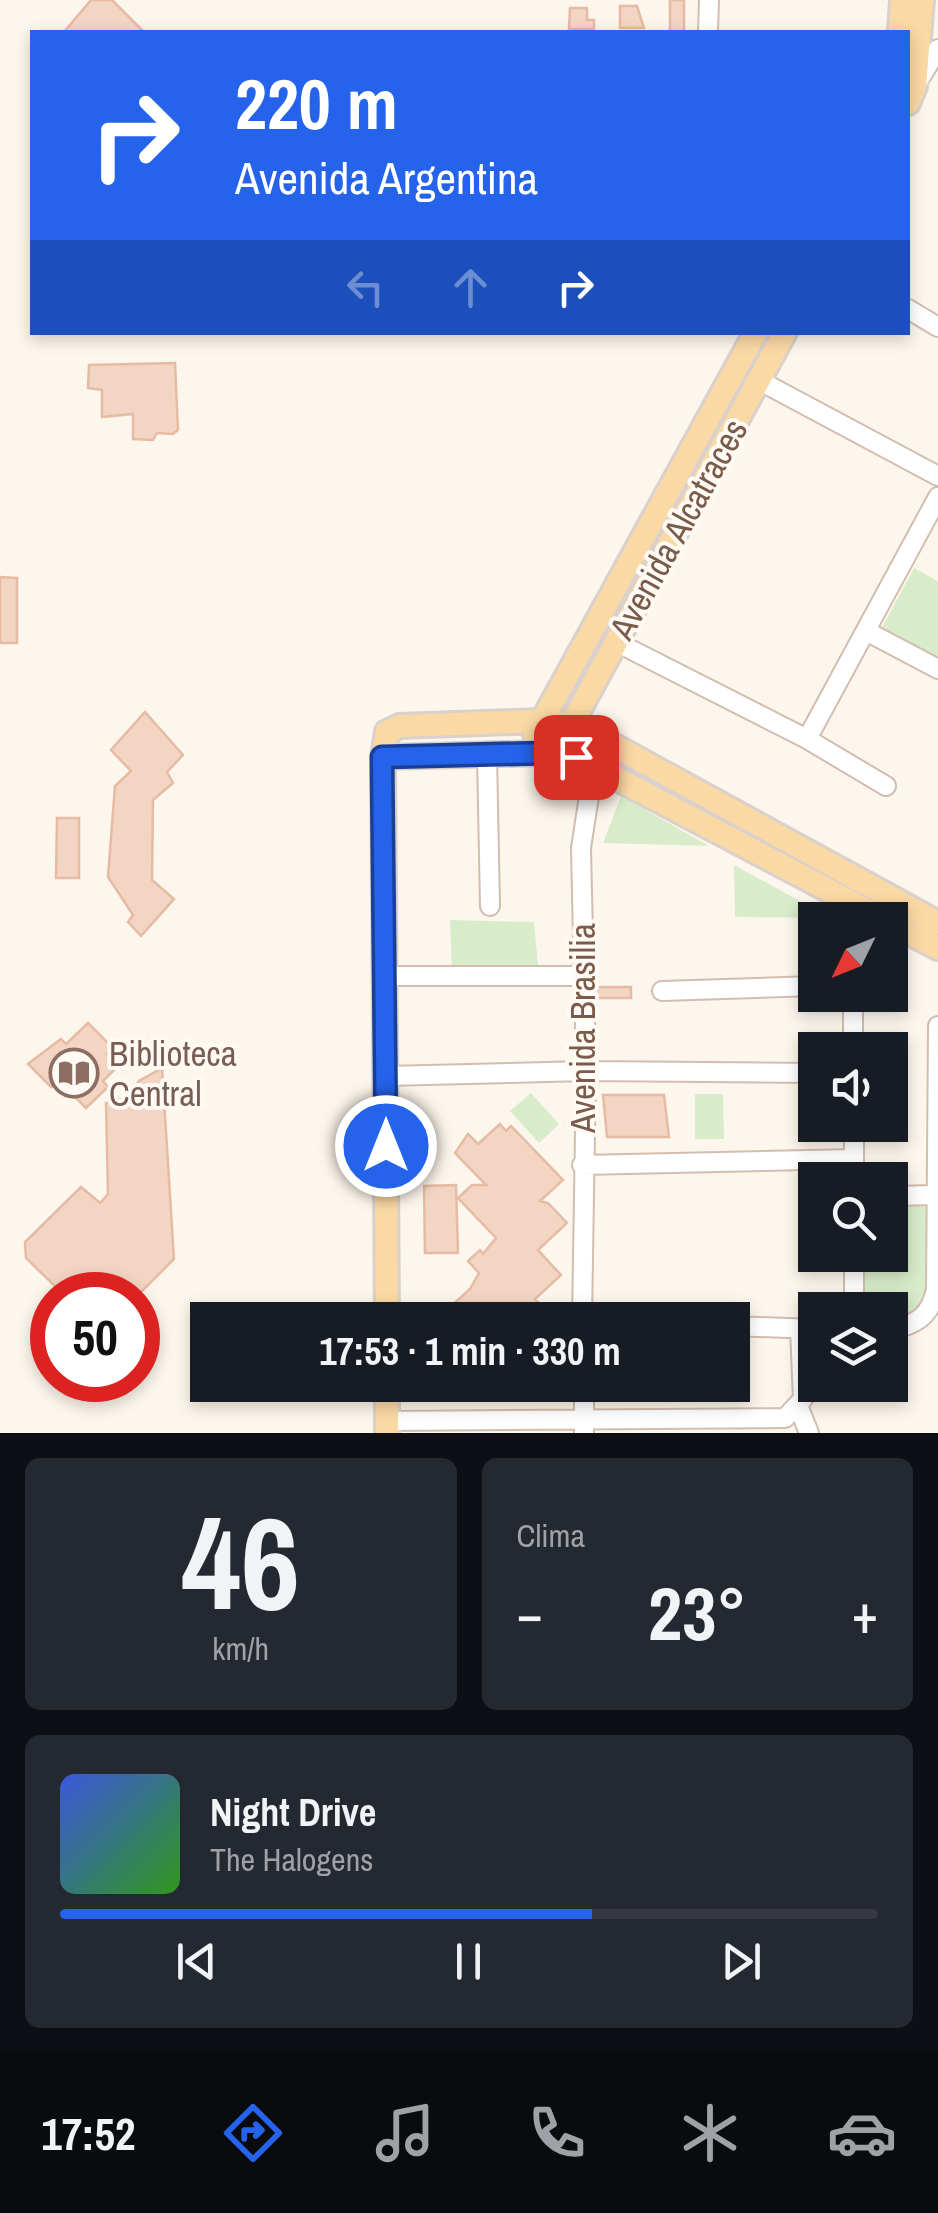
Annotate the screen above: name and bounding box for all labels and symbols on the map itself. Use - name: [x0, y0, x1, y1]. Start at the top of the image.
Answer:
- street label: Avenida Alcatraces: [598, 410, 758, 649]
- pin: [534, 715, 619, 800]
- north arrow: [798, 902, 908, 1012]
- street label: Avenida Brasilia: [559, 923, 606, 1134]
- place label: Biblioteca Central: [109, 1030, 237, 1117]
- library icon: Biblioteca Central: [48, 1047, 100, 1099]
- position arrow: [334, 1094, 438, 1198]
- speed limit sign: 50: [30, 1272, 160, 1402]

